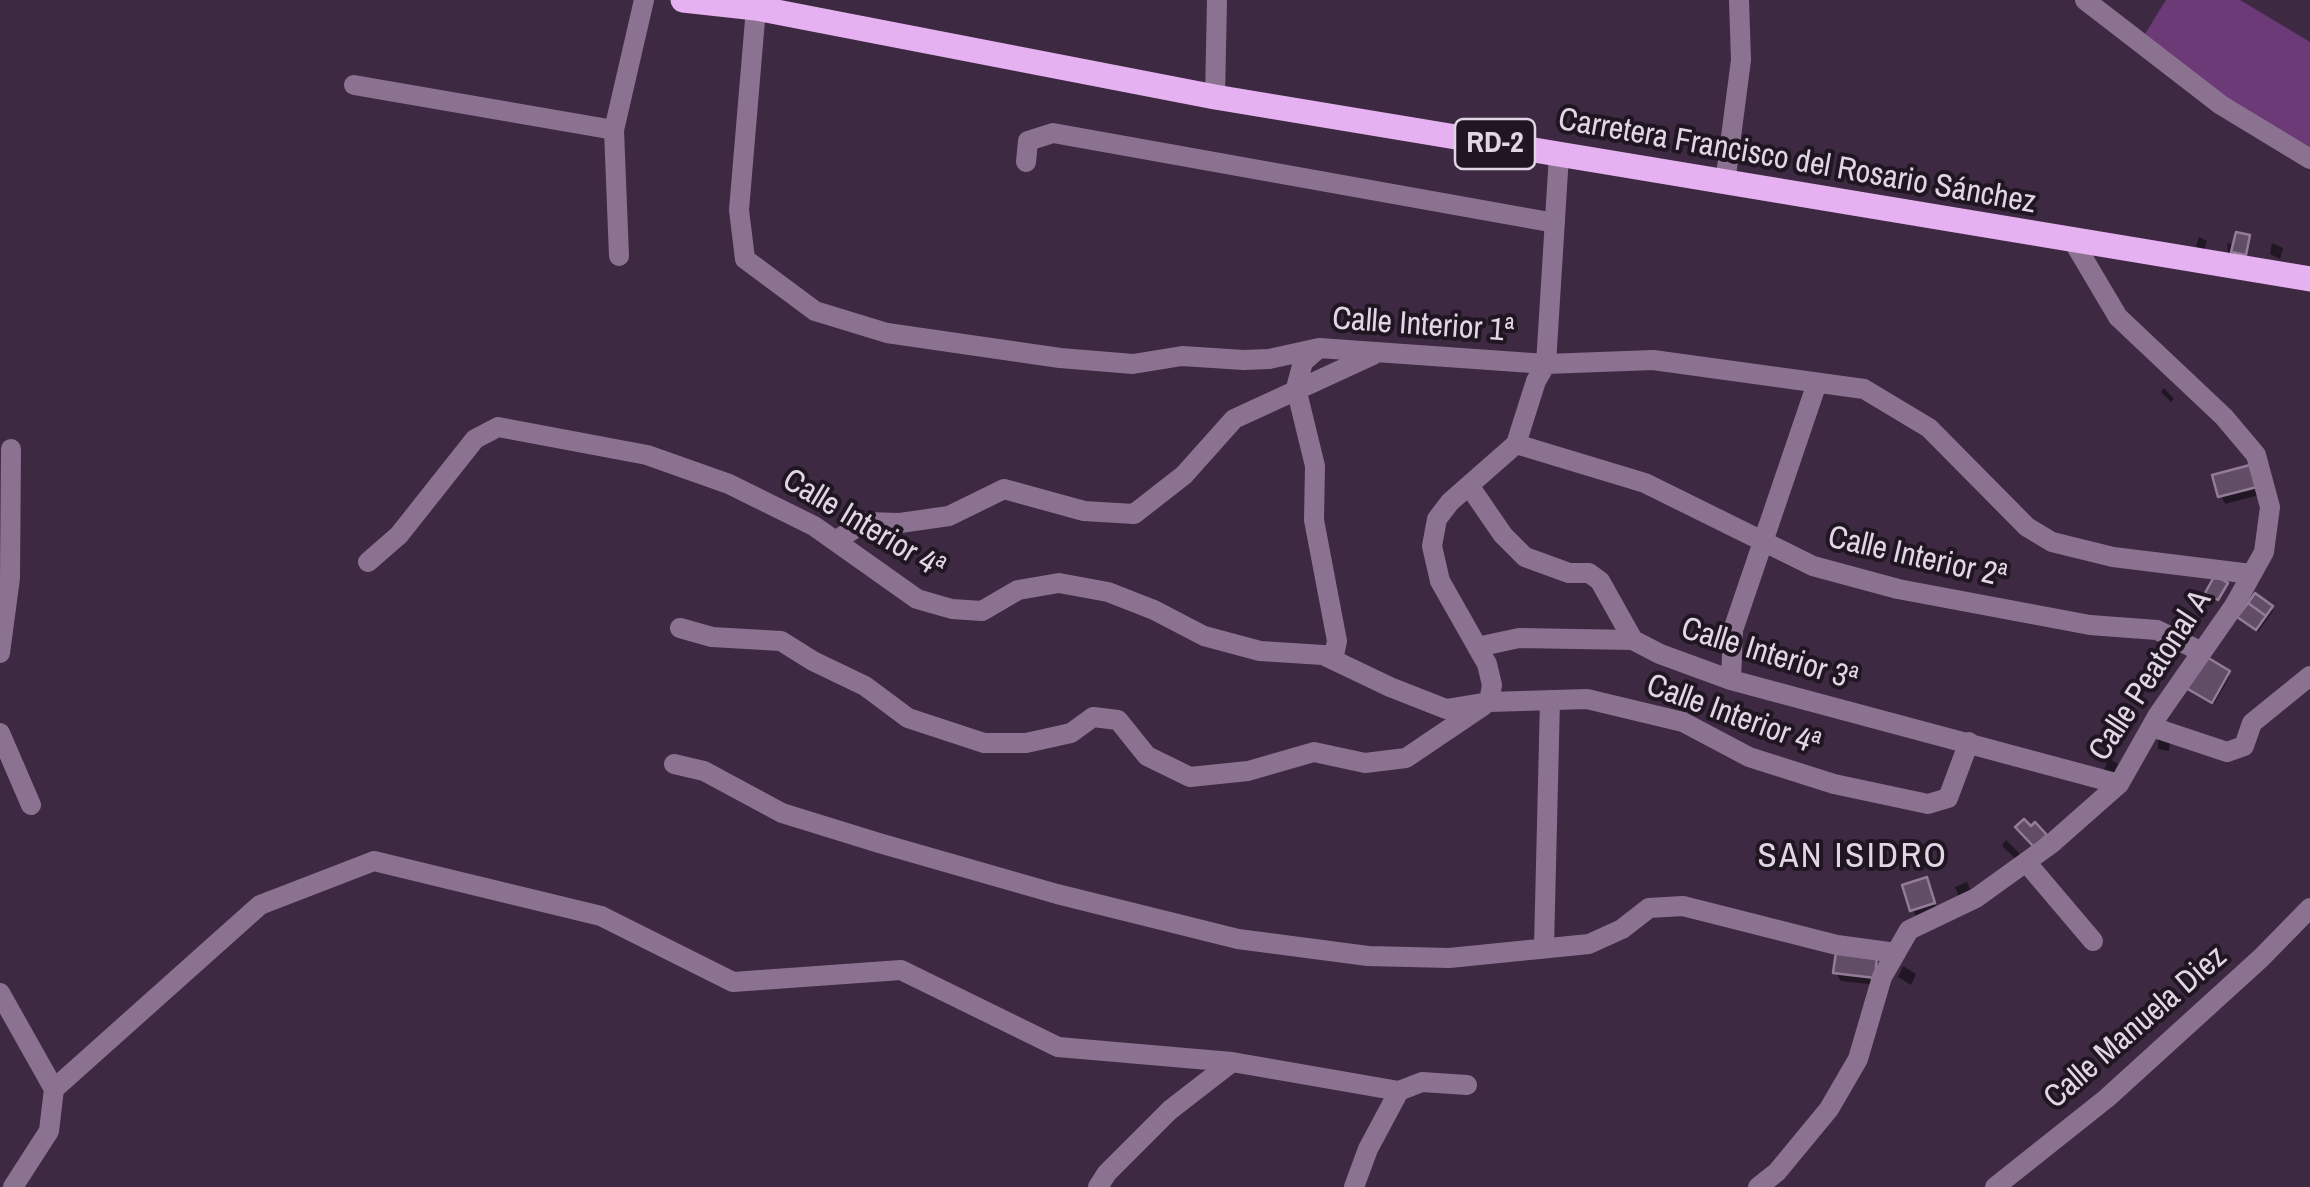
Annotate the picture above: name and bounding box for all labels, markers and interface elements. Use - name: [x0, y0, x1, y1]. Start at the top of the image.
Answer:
- street label: Carretera Francisco del Rosario Sánchez: [1555, 101, 2039, 223]
- road number: RD-2: [1455, 119, 1535, 169]
- street label: Calle Interior 1ª: [1331, 301, 1515, 351]
- street label: Calle Interior 4ª: [775, 462, 951, 588]
- street label: Calle Interior 2ª: [1824, 519, 2010, 597]
- street label: Calle Peatonal A: [2082, 584, 2220, 768]
- street label: Calle Interior 3ª: [1676, 610, 1862, 700]
- street label: Calle Interior 4ª: [1641, 667, 1825, 765]
- district label: SAN ISIDRO: [1758, 837, 1948, 879]
- street label: Calle Manuela Diez: [2037, 938, 2235, 1118]

